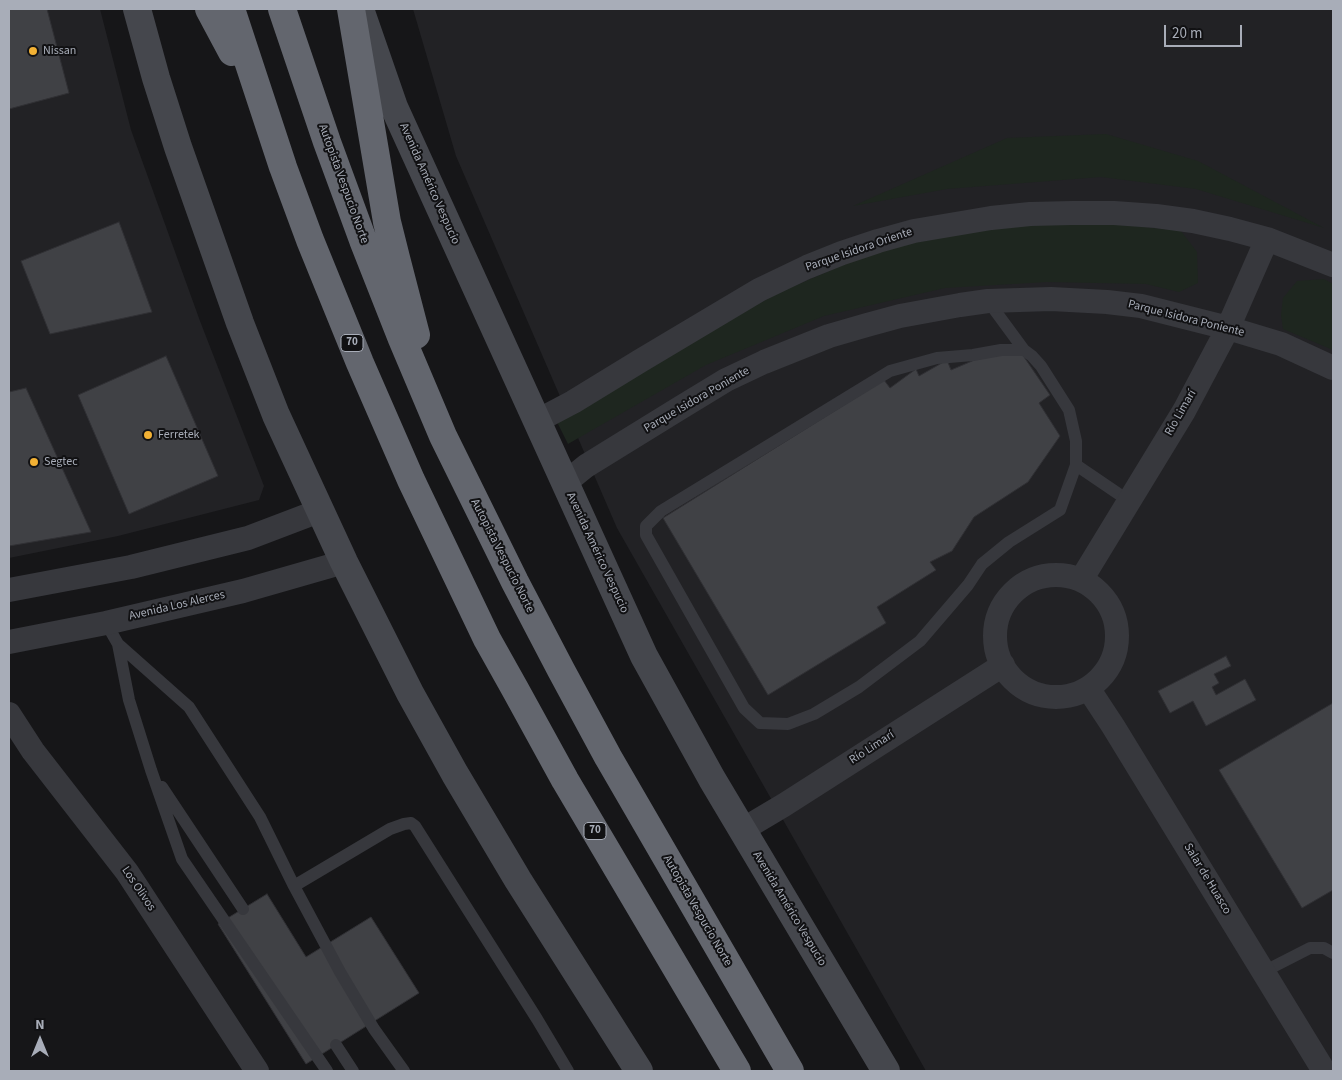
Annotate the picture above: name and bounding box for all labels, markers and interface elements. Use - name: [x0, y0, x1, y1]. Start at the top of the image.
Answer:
- scale bar: [1167, 15, 1244, 47]
- text: 20 m: [1172, 23, 1202, 44]
- place label: Nissan: [43, 44, 76, 58]
- marker: Nissan: [27, 45, 39, 57]
- street label: Avenida Américo Vespucio: [396, 121, 462, 247]
- street label: Autopista Vespucio Norte: [315, 122, 371, 246]
- street label: Parque Isidora Oriente: [804, 225, 914, 275]
- street label: Parque Isidora Poniente: [1126, 298, 1246, 340]
- road number: 70: [341, 334, 363, 352]
- street label: Parque Isidora Poniente: [642, 364, 752, 436]
- street label: Río Limarí: [1162, 387, 1200, 439]
- place label: Ferretek: [158, 428, 200, 442]
- marker: Ferretek: [142, 429, 154, 441]
- place label: Segtec: [44, 455, 78, 469]
- marker: Segtec: [28, 456, 40, 468]
- street label: Avenida Américo Vespucio: [563, 490, 631, 616]
- street label: Autopista Vespucio Norte: [467, 497, 537, 615]
- street label: Avenida Los Alerces: [128, 588, 226, 624]
- street label: Río Limarí: [847, 728, 897, 768]
- road number: 70: [584, 822, 606, 839]
- street label: Salar de Huasco: [1180, 841, 1234, 917]
- street label: Avenida Américo Vespucio: [749, 849, 829, 969]
- street label: Autopista Vespucio Norte: [659, 853, 735, 969]
- street label: Los Olivos: [118, 864, 158, 914]
- north arrow: [15, 1015, 65, 1065]
- text: N: [35, 1015, 45, 1035]

